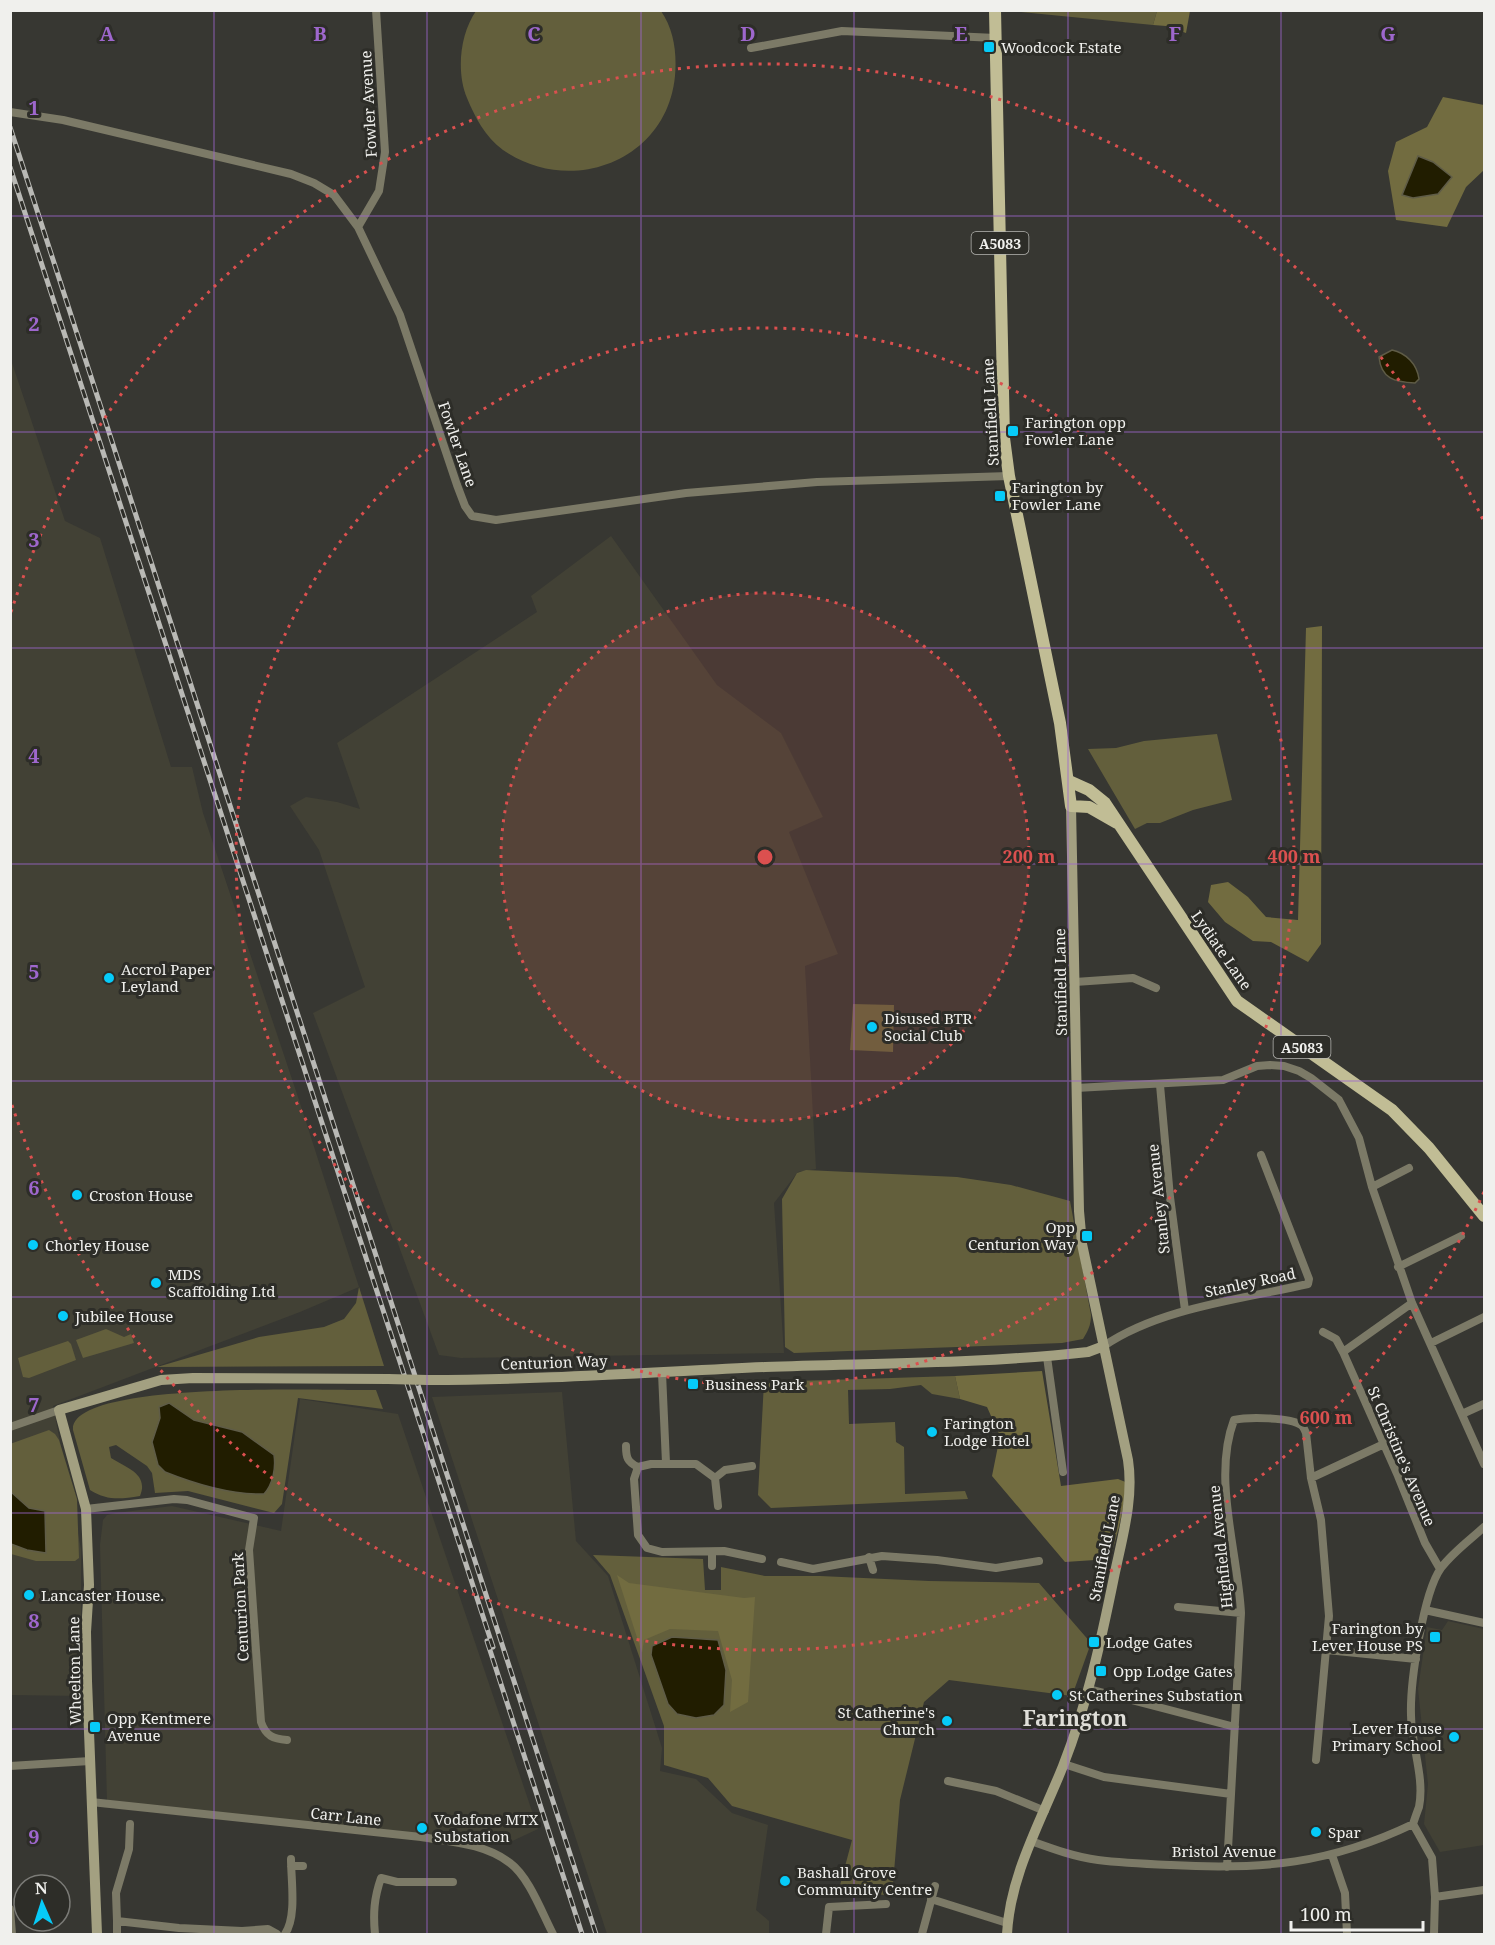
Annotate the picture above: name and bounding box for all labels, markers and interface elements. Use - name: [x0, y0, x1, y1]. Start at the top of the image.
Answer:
- text: A: [99, 20, 115, 47]
- text: B: [313, 20, 327, 47]
- text: C: [527, 20, 541, 47]
- text: D: [740, 20, 756, 47]
- text: E: [954, 20, 968, 47]
- text: F: [1169, 20, 1181, 47]
- text: G: [1380, 20, 1396, 47]
- place label: Woodcock Estate: [1001, 37, 1122, 57]
- marker: Woodcock Estate: [982, 40, 996, 54]
- street label: Fowler Avenue: [355, 50, 381, 158]
- text: 1: [28, 94, 40, 121]
- road number: A5083: [972, 232, 1028, 254]
- text: 2: [28, 310, 40, 337]
- street label: Stanifield Lane: [977, 358, 1003, 466]
- street label: Fowler Lane: [434, 399, 482, 489]
- place label: Farington opp Fowler Lane: [1025, 412, 1126, 449]
- marker: Farington opp Fowler Lane: [1006, 424, 1020, 438]
- place label: Farington by Fowler Lane: [1012, 477, 1104, 514]
- marker: Farington by Fowler Lane: [993, 489, 1007, 503]
- text: 3: [28, 526, 40, 553]
- text: 4: [28, 742, 40, 769]
- text: 200 m: [1003, 844, 1056, 868]
- text: 400 m: [1268, 844, 1321, 868]
- centre of rings: [755, 847, 775, 867]
- street label: Lydiate Lane: [1187, 906, 1257, 994]
- street label: Stanifield Lane: [1049, 928, 1071, 1036]
- text: 5: [28, 958, 40, 985]
- place label: Accrol Paper Leyland: [121, 959, 212, 996]
- marker: Accrol Paper Leyland: [102, 971, 116, 985]
- place label: Disused BTR Social Club: [884, 1008, 973, 1045]
- marker: Disused BTR Social Club: [865, 1020, 879, 1034]
- road number: A5083: [1274, 1036, 1330, 1058]
- street label: Stanley Avenue: [1142, 1143, 1174, 1255]
- text: 6: [28, 1174, 40, 1201]
- place label: Croston House: [89, 1185, 193, 1205]
- marker: Croston House: [70, 1188, 84, 1202]
- place label: Opp Centurion Way: [968, 1217, 1076, 1254]
- marker: Opp Centurion Way: [1080, 1229, 1094, 1243]
- place label: Chorley House: [45, 1235, 149, 1255]
- marker: Chorley House: [26, 1238, 40, 1252]
- street label: Stanley Road: [1203, 1263, 1297, 1301]
- place label: MDS Scaffolding Ltd: [168, 1264, 275, 1301]
- marker: MDS Scaffolding Ltd: [149, 1276, 163, 1290]
- place label: Jubilee House: [74, 1306, 173, 1326]
- marker: Jubilee House: [56, 1309, 70, 1323]
- street label: Centurion Way: [500, 1350, 608, 1374]
- place label: Business Park: [705, 1374, 805, 1394]
- marker: Business Park: [686, 1377, 700, 1391]
- street label: St Christine's Avenue: [1363, 1383, 1441, 1529]
- text: 7: [28, 1391, 40, 1418]
- text: 600 m: [1300, 1405, 1353, 1429]
- place label: Farington Lodge Hotel: [944, 1413, 1030, 1450]
- marker: Farington Lodge Hotel: [925, 1425, 939, 1439]
- street label: Highfield Avenue: [1204, 1484, 1236, 1610]
- street label: Stanifield Lane: [1084, 1493, 1124, 1603]
- street label: Centurion Park: [227, 1552, 253, 1662]
- place label: Lancaster House.: [41, 1585, 164, 1605]
- marker: Lancaster House.: [22, 1588, 36, 1602]
- text: 8: [28, 1607, 40, 1634]
- street label: Wheelton Lane: [63, 1616, 85, 1726]
- place label: Farington by Lever House PS: [1312, 1618, 1424, 1655]
- marker: Farington by Lever House PS: [1428, 1630, 1442, 1644]
- place label: Lodge Gates: [1106, 1632, 1193, 1652]
- marker: Lodge Gates: [1087, 1635, 1101, 1649]
- place label: Opp Lodge Gates: [1113, 1661, 1233, 1681]
- marker: Opp Lodge Gates: [1094, 1664, 1108, 1678]
- place label: St Catherines Substation: [1069, 1685, 1243, 1705]
- marker: St Catherines Substation: [1050, 1688, 1064, 1702]
- place label: St Catherine's Church: [838, 1702, 935, 1739]
- district label: Farington: [1023, 1704, 1127, 1732]
- place label: Opp Kentmere Avenue: [107, 1708, 211, 1745]
- marker: St Catherine's Church: [940, 1714, 954, 1728]
- place label: Lever House Primary School: [1332, 1718, 1442, 1755]
- marker: Opp Kentmere Avenue: [88, 1720, 102, 1734]
- marker: Lever House Primary School: [1447, 1730, 1461, 1744]
- street label: Carr Lane: [310, 1802, 382, 1830]
- place label: Vodafone MTX Substation: [434, 1809, 539, 1846]
- marker: Vodafone MTX Substation: [415, 1821, 429, 1835]
- place label: Spar: [1328, 1822, 1361, 1842]
- text: 9: [28, 1823, 40, 1850]
- marker: Spar: [1309, 1825, 1323, 1839]
- street label: Bristol Avenue: [1172, 1841, 1276, 1861]
- place label: Bashall Grove Community Centre: [797, 1862, 932, 1899]
- north arrow: [12, 1873, 72, 1933]
- marker: Bashall Grove Community Centre: [778, 1874, 792, 1888]
- text: N: [34, 1877, 48, 1899]
- scale bar: [1291, 1894, 1423, 1932]
- text: 100 m: [1300, 1902, 1352, 1926]

